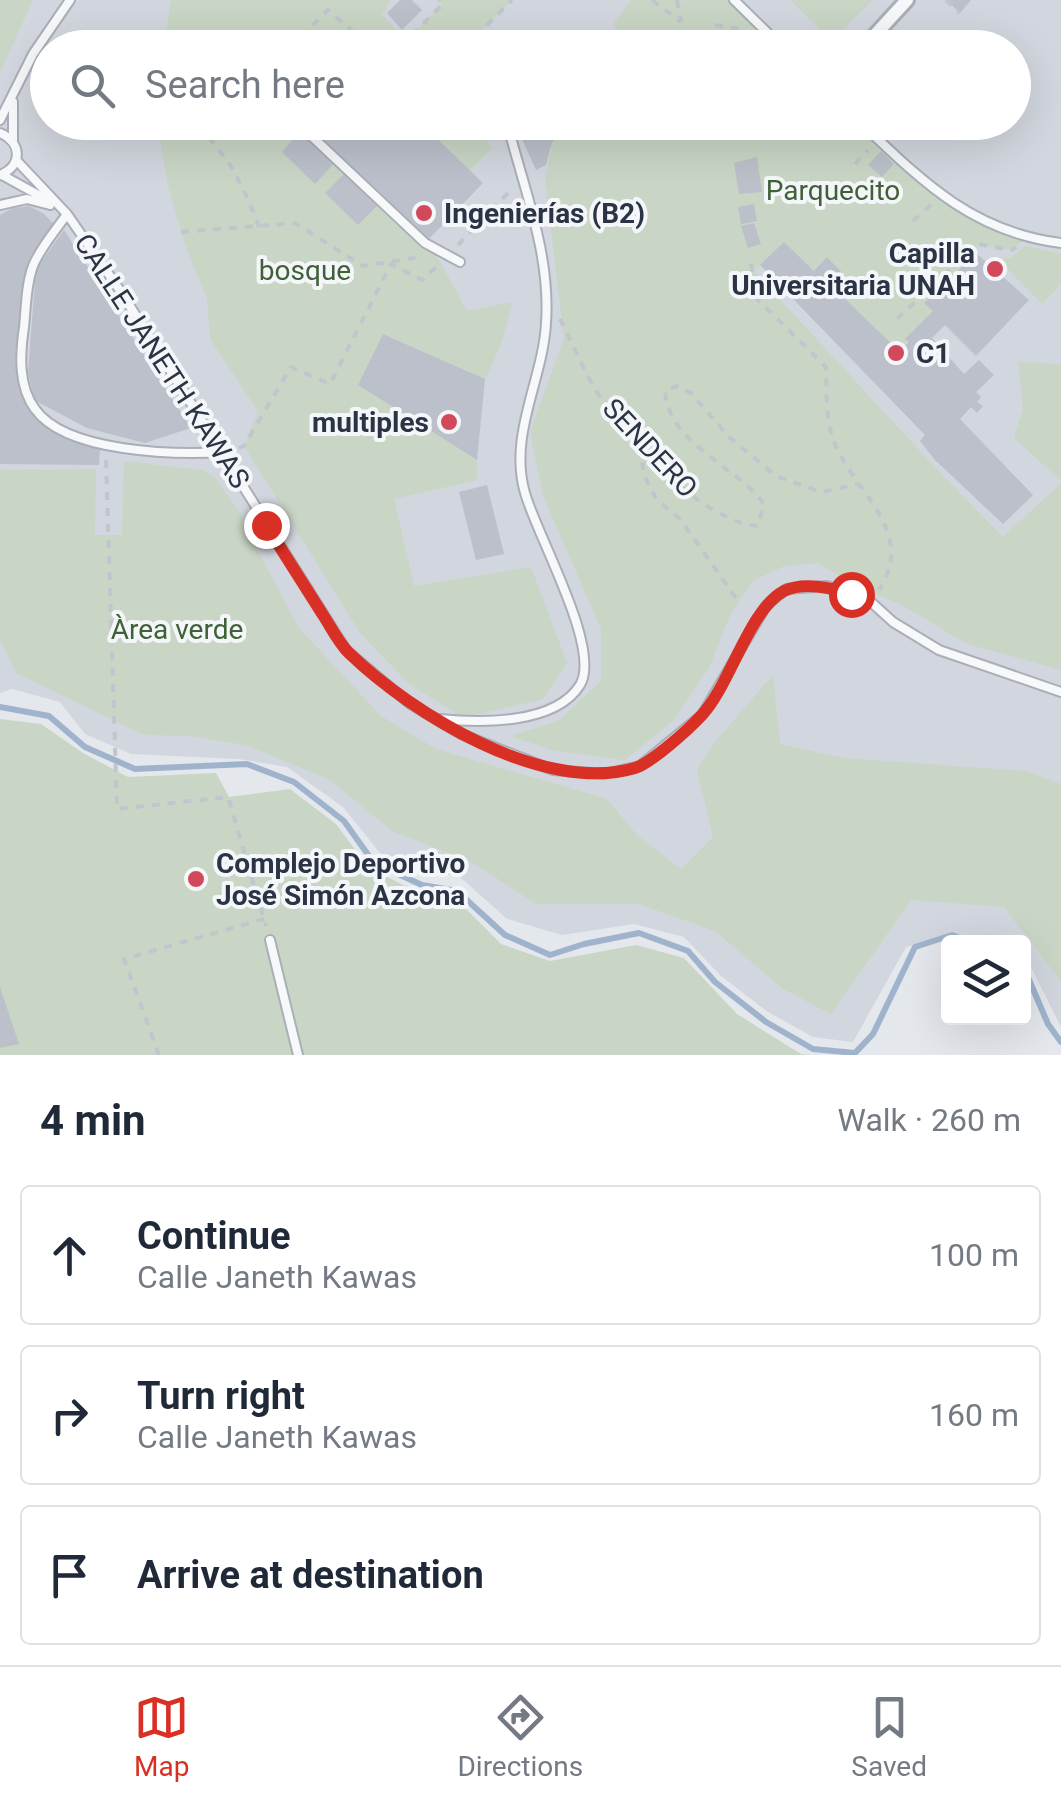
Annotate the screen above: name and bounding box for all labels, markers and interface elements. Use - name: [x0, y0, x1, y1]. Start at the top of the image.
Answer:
- search box: [30, 30, 1031, 140]
- icon: search: [65, 58, 120, 113]
- text: Search here: [145, 63, 345, 107]
- park label: Parquecito: [766, 174, 900, 207]
- place label: Ingenierías (B2): [444, 197, 645, 230]
- marker: Ingenierías (B2): [413, 202, 435, 224]
- street label: CALLE JANETH KAWAS: [67, 228, 257, 494]
- place label: Capilla Universitaria UNAH: [731, 237, 975, 302]
- park label: bosque: [259, 254, 351, 287]
- marker: Capilla Universitaria UNAH: [984, 258, 1006, 280]
- place label: C1: [916, 337, 950, 370]
- marker: C1: [885, 342, 907, 364]
- street label: SENDERO: [596, 392, 704, 504]
- place label: multiples: [312, 406, 429, 439]
- marker: multiples: [438, 411, 460, 433]
- route end: [244, 503, 290, 549]
- route start: [829, 572, 875, 618]
- park label: Àrea verde: [111, 613, 243, 646]
- place label: Complejo Deportivo José Simón Azcona: [216, 847, 465, 912]
- marker: Complejo Deportivo José Simón Azcona: [185, 868, 207, 890]
- map controls: [941, 935, 1031, 1025]
- button: layers: [941, 935, 1031, 1025]
- text: 4 min: [40, 1096, 146, 1145]
- text: Walk · 260 m: [838, 1101, 1021, 1139]
- text: Continue: [137, 1214, 291, 1258]
- icon: ahead: [42, 1228, 97, 1283]
- text: 100 m: [929, 1236, 1019, 1274]
- text: Calle Janeth Kawas: [137, 1258, 417, 1296]
- text: Turn right: [137, 1374, 305, 1418]
- icon: right: [42, 1388, 97, 1443]
- text: 160 m: [929, 1396, 1019, 1434]
- text: Calle Janeth Kawas: [137, 1418, 417, 1456]
- icon: arrive: [42, 1548, 97, 1603]
- text: Arrive at destination: [137, 1553, 484, 1597]
- tab: Map: [134, 1690, 189, 1783]
- tab: Directions: [457, 1690, 583, 1783]
- tab: Saved: [851, 1690, 927, 1783]

